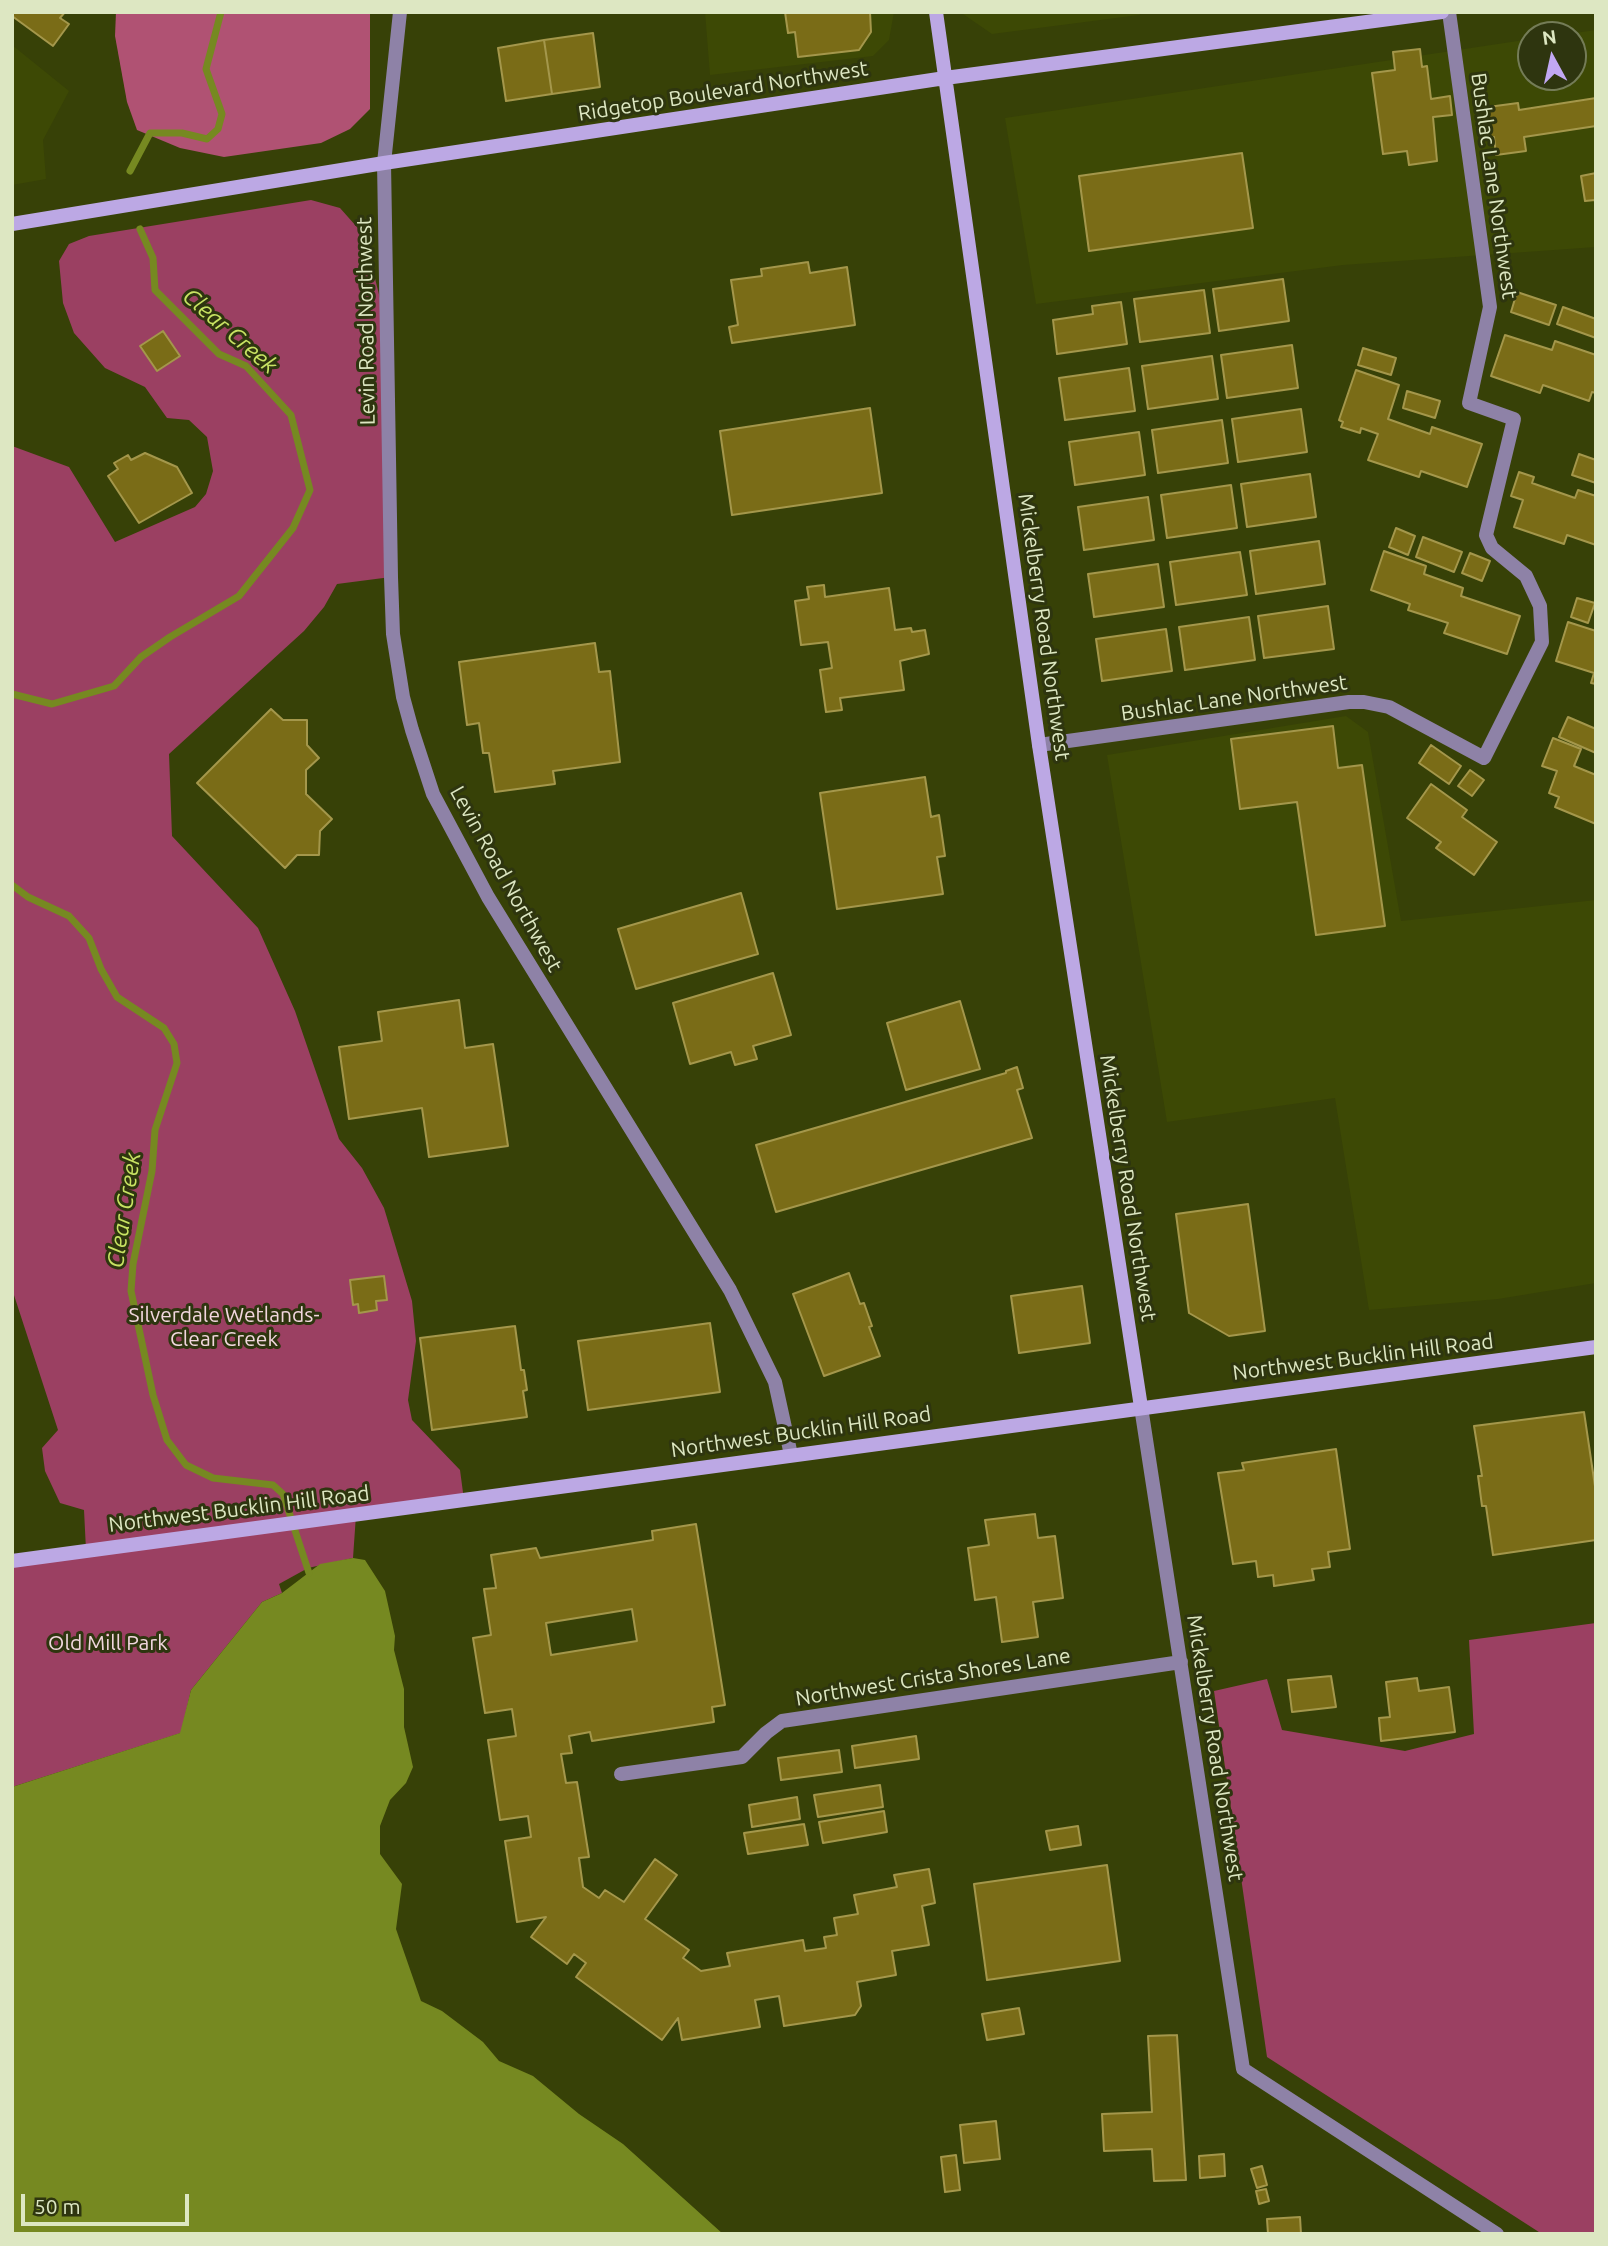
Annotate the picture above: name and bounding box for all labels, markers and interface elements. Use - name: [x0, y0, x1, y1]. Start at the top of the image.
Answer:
- north arrow: [1517, 21, 1587, 91]
- text: N: [1541, 25, 1558, 49]
- street label: Ridgetop Boulevard Northwest: [576, 56, 870, 126]
- street label: Bushlac Lane Northwest: [1466, 71, 1522, 301]
- street label: Levin Road Northwest: [352, 217, 380, 425]
- water label: Clear Creek: [177, 282, 283, 380]
- street label: Mickelberry Road Northwest: [1013, 492, 1075, 762]
- street label: Bushlac Lane Northwest: [1119, 670, 1349, 726]
- street label: Levin Road Northwest: [444, 782, 568, 976]
- street label: Mickelberry Road Northwest: [1094, 1053, 1162, 1323]
- water label: Clear Creek: [101, 1150, 147, 1270]
- park label: Silverdale Wetlands- Clear Creek: [128, 1302, 320, 1352]
- street label: Northwest Bucklin Hill Road: [1231, 1328, 1495, 1386]
- street label: Northwest Bucklin Hill Road: [669, 1401, 933, 1463]
- street label: Northwest Bucklin Hill Road: [107, 1480, 371, 1538]
- street label: Mickelberry Road Northwest: [1181, 1613, 1249, 1883]
- park label: Old Mill Park: [48, 1630, 168, 1656]
- street label: Northwest Crista Shores Lane: [794, 1643, 1072, 1711]
- scale bar: [24, 2180, 192, 2224]
- text: 50 m: [34, 2194, 81, 2218]

